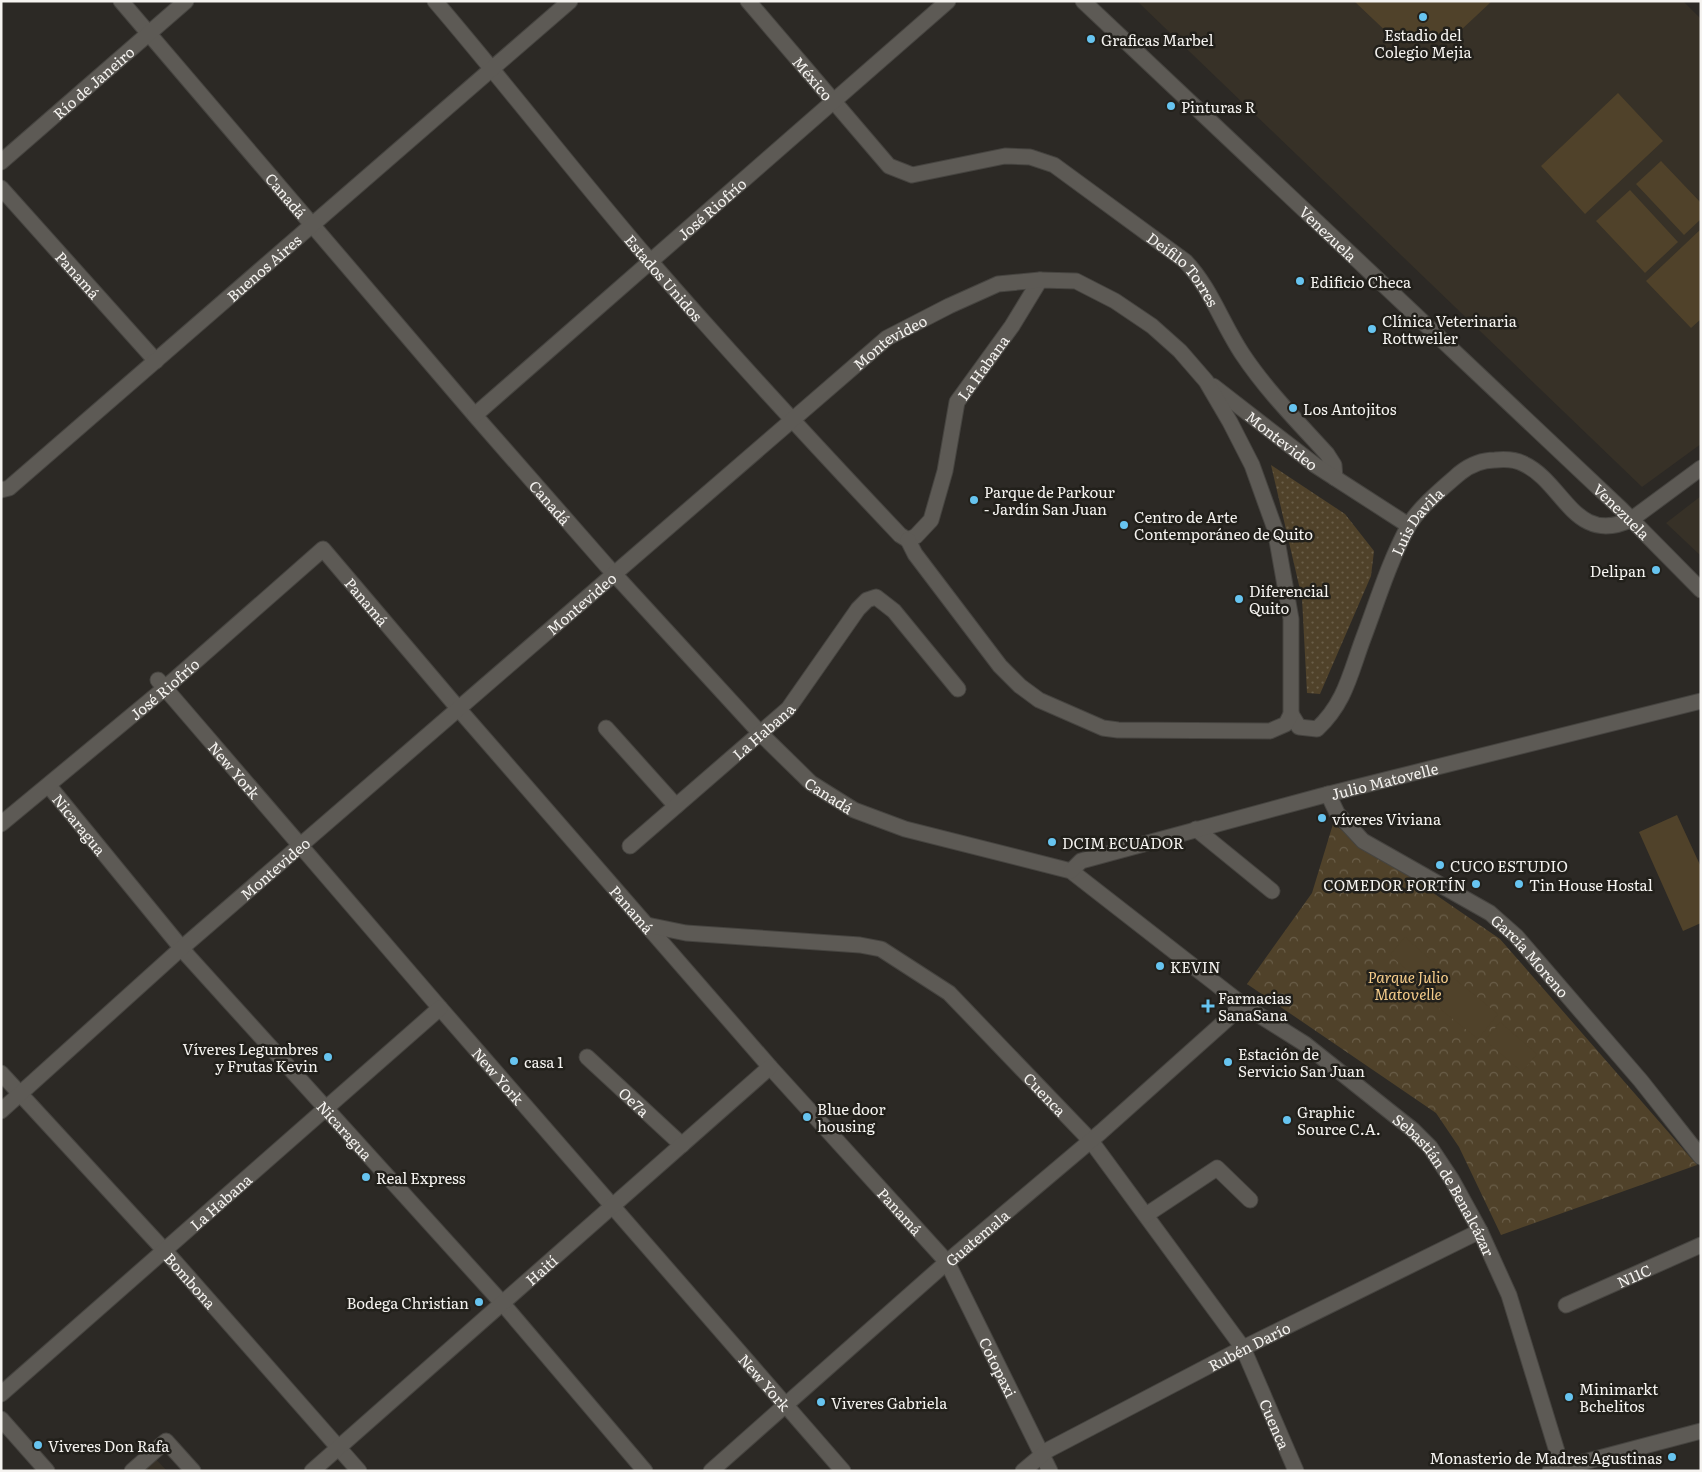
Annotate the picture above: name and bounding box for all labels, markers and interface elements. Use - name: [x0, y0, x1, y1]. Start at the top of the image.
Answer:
- marker: Estadio del Colegio Mejia: [1417, 11, 1429, 23]
- place label: Estadio del Colegio Mejia: [1374, 23, 1472, 63]
- place label: Graficas Marbel: [1101, 28, 1213, 51]
- marker: Graficas Marbel: [1085, 33, 1097, 45]
- street label: Río de Janeiro: [47, 40, 139, 124]
- street label: México: [788, 50, 839, 105]
- place label: Pinturas R: [1181, 95, 1256, 118]
- marker: Pinturas R: [1165, 100, 1177, 112]
- street label: Canadá: [260, 167, 313, 223]
- street label: José Riofrío: [672, 171, 751, 245]
- street label: Venezuela: [1295, 200, 1364, 267]
- street label: Deifilo Torres: [1143, 226, 1225, 311]
- street label: Buenos Aires: [221, 228, 306, 306]
- street label: Estados Unidos: [620, 229, 709, 326]
- street label: Panamá: [51, 245, 107, 304]
- place label: Edificio Checa: [1310, 270, 1412, 293]
- marker: Edificio Checa: [1294, 275, 1306, 287]
- street label: Montevideo: [847, 308, 931, 375]
- place label: Clínica Veterinaria Rottweiler: [1382, 309, 1518, 349]
- marker: Clínica Veterinaria Rottweiler: [1366, 323, 1378, 335]
- street label: La Habana: [951, 329, 1014, 405]
- place label: Los Antojitos: [1303, 397, 1397, 420]
- marker: Los Antojitos: [1287, 402, 1299, 414]
- street label: Montevideo: [1242, 404, 1324, 475]
- street label: Canadá: [524, 474, 578, 530]
- street label: Venezuela: [1588, 477, 1657, 545]
- place label: Parque de Parkour - Jardín San Juan: [984, 480, 1115, 520]
- street label: Luis Davila: [1384, 481, 1449, 559]
- marker: Parque de Parkour - Jardín San Juan: [968, 494, 980, 506]
- place label: Centro de Arte Contemporáneo de Quito: [1134, 505, 1313, 545]
- marker: Centro de Arte Contemporáneo de Quito: [1118, 519, 1130, 531]
- place label: Delipan: [1590, 559, 1646, 582]
- marker: Delipan: [1650, 564, 1662, 576]
- street label: Montevideo: [541, 566, 621, 640]
- street label: Panamá: [340, 572, 395, 631]
- place label: Diferencial Quito: [1249, 579, 1329, 619]
- marker: Diferencial Quito: [1233, 593, 1245, 605]
- street label: José Riofrío: [124, 652, 204, 725]
- street label: La Habana: [727, 698, 801, 764]
- street label: New York: [204, 736, 267, 804]
- street label: Julio Matovelle: [1328, 756, 1441, 805]
- street label: Canadá: [801, 771, 859, 819]
- street label: Nicaragua: [48, 788, 113, 860]
- place label: víveres Viviana: [1332, 807, 1442, 830]
- marker: víveres Viviana: [1316, 812, 1328, 824]
- street label: Montevideo: [234, 831, 315, 905]
- place label: DCIM ECUADOR: [1062, 831, 1184, 854]
- marker: DCIM ECUADOR: [1046, 836, 1058, 848]
- place label: CUCO ESTUDIO: [1450, 854, 1568, 877]
- marker: CUCO ESTUDIO: [1434, 859, 1446, 871]
- place label: COMEDOR FORTÍN: [1323, 873, 1466, 896]
- place label: Tin House Hostal: [1529, 873, 1653, 896]
- marker: COMEDOR FORTÍN: [1470, 878, 1482, 890]
- marker: Tin House Hostal: [1513, 878, 1525, 890]
- street label: Panamá: [605, 880, 661, 939]
- street label: García Moreno: [1487, 908, 1575, 1002]
- place label: KEVIN: [1170, 955, 1220, 978]
- marker: KEVIN: [1154, 960, 1166, 972]
- park label: Parque Julio Matovelle: [1367, 965, 1449, 1005]
- place label: Farmacias SanaSana: [1218, 986, 1292, 1026]
- marker: Farmacias SanaSana: [1202, 1000, 1214, 1012]
- place label: Víveres Legumbres y Frutas Kevin: [183, 1037, 318, 1077]
- street label: New York: [467, 1042, 531, 1110]
- place label: Estación de Servicio San Juan: [1238, 1042, 1365, 1082]
- place label: casa 1: [524, 1050, 563, 1073]
- marker: Víveres Legumbres y Frutas Kevin: [322, 1051, 334, 1063]
- marker: casa 1: [508, 1055, 520, 1067]
- marker: Estación de Servicio San Juan: [1222, 1056, 1234, 1068]
- street label: Cuenca: [1019, 1067, 1073, 1121]
- street label: Oe7a: [614, 1081, 656, 1122]
- street label: Nicaragua: [312, 1095, 379, 1165]
- place label: Blue door housing: [817, 1097, 886, 1137]
- place label: Graphic Source C.A.: [1297, 1100, 1381, 1140]
- street label: Sebastián de Benalcázar: [1389, 1107, 1501, 1260]
- marker: Blue door housing: [801, 1111, 813, 1123]
- marker: Graphic Source C.A.: [1281, 1114, 1293, 1126]
- place label: Real Express: [376, 1166, 466, 1189]
- street label: La Habana: [184, 1167, 257, 1235]
- marker: Real Express: [360, 1171, 372, 1183]
- street label: Panamá: [873, 1182, 929, 1241]
- street label: Guatemala: [939, 1203, 1014, 1271]
- street label: Bombona: [160, 1247, 223, 1314]
- street label: Haití: [520, 1249, 562, 1290]
- street label: N11C: [1613, 1257, 1654, 1293]
- place label: Bodega Christian: [346, 1291, 469, 1314]
- marker: Bodega Christian: [473, 1296, 485, 1308]
- street label: Rubén Darío: [1204, 1315, 1294, 1376]
- street label: Cotopaxi: [974, 1333, 1023, 1401]
- street label: New York: [734, 1348, 797, 1416]
- place label: Minimarkt Bchelitos: [1579, 1377, 1658, 1417]
- place label: Viveres Gabriela: [831, 1391, 948, 1414]
- marker: Minimarkt Bchelitos: [1563, 1391, 1575, 1403]
- street label: Cuenca: [1255, 1395, 1297, 1453]
- marker: Viveres Gabriela: [815, 1396, 827, 1408]
- place label: Viveres Don Rafa: [48, 1434, 170, 1457]
- marker: Viveres Don Rafa: [32, 1439, 44, 1451]
- place label: Monasterio de Madres Agustinas: [1429, 1446, 1662, 1469]
- marker: Monasterio de Madres Agustinas: [1666, 1451, 1678, 1463]

